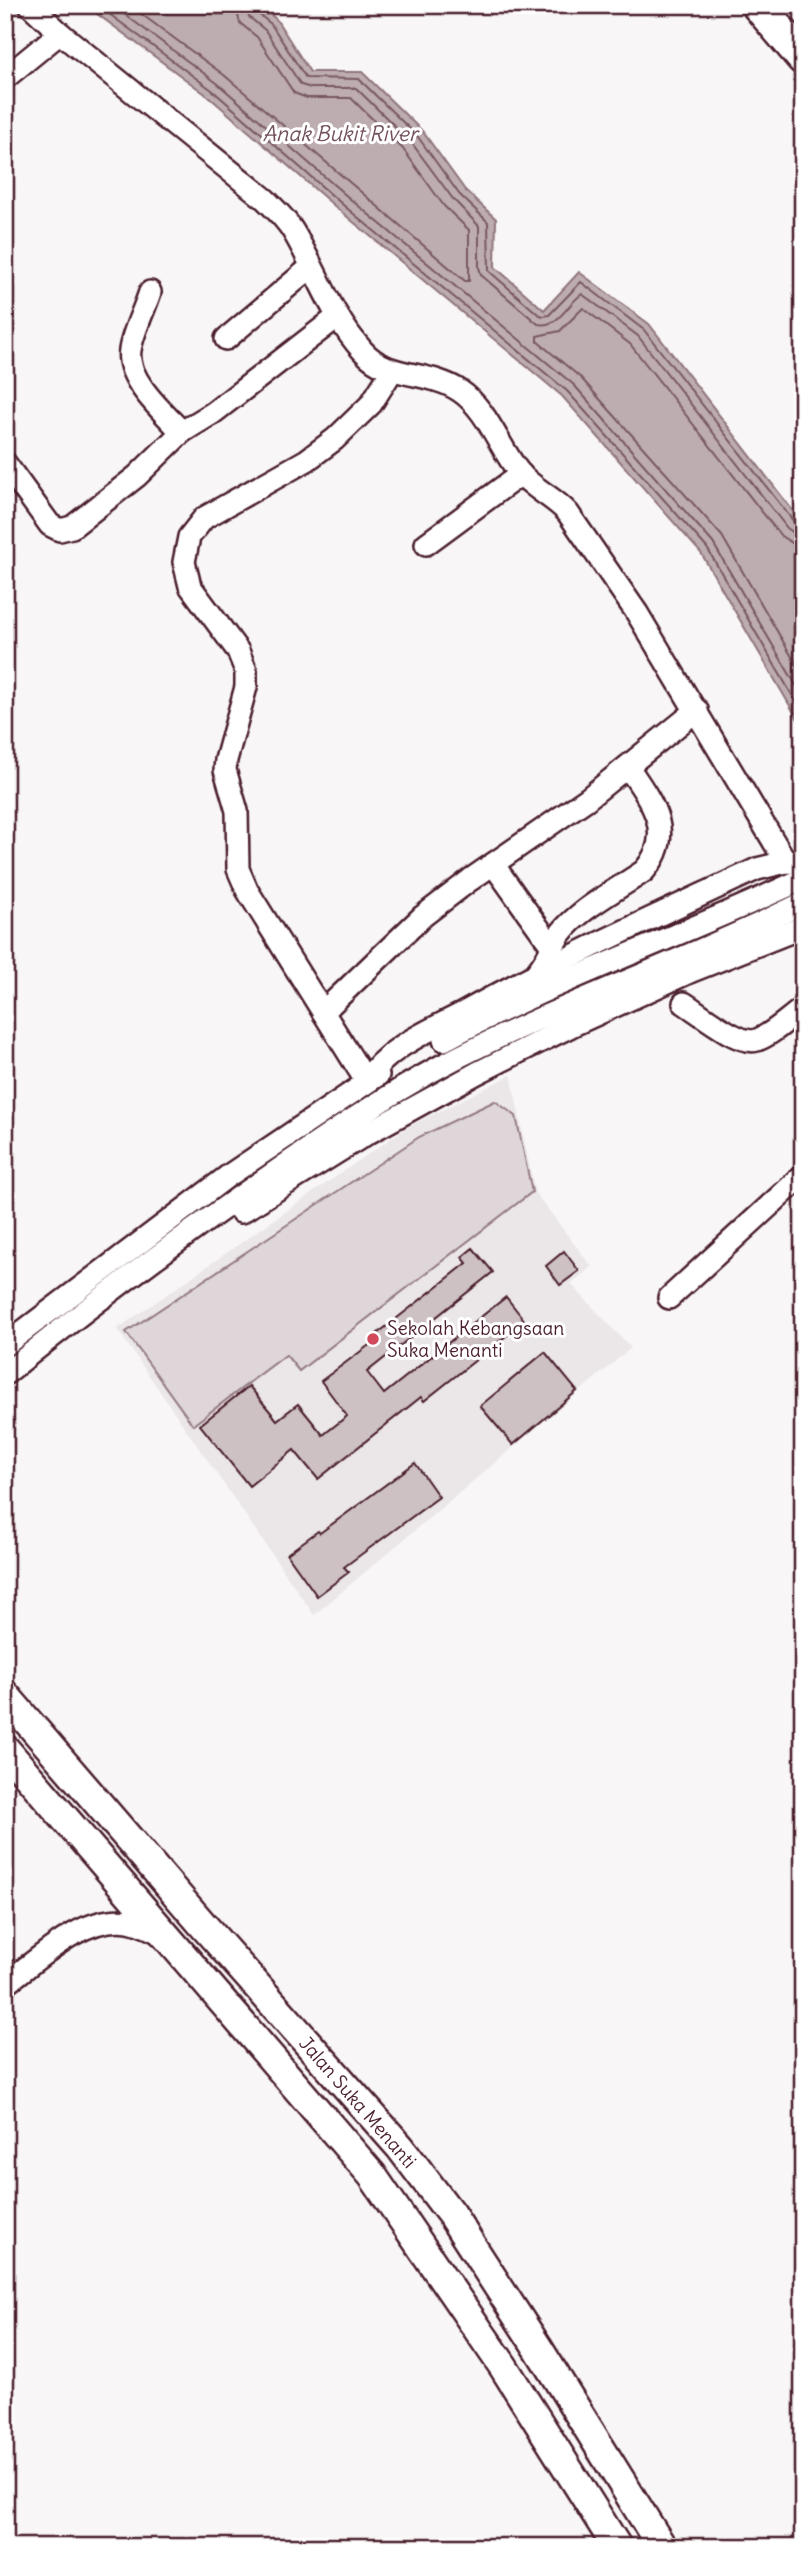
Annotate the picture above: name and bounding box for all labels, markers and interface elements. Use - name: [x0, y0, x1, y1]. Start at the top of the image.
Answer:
- water label: Anak Bukit River: [263, 120, 420, 147]
- place label: Sekolah Kebangsaan Suka Menanti: [387, 1316, 564, 1362]
- marker: Sekolah Kebangsaan Suka Menanti: [365, 1331, 381, 1347]
- street label: Jalan Suka Menanti: [294, 2031, 422, 2173]

